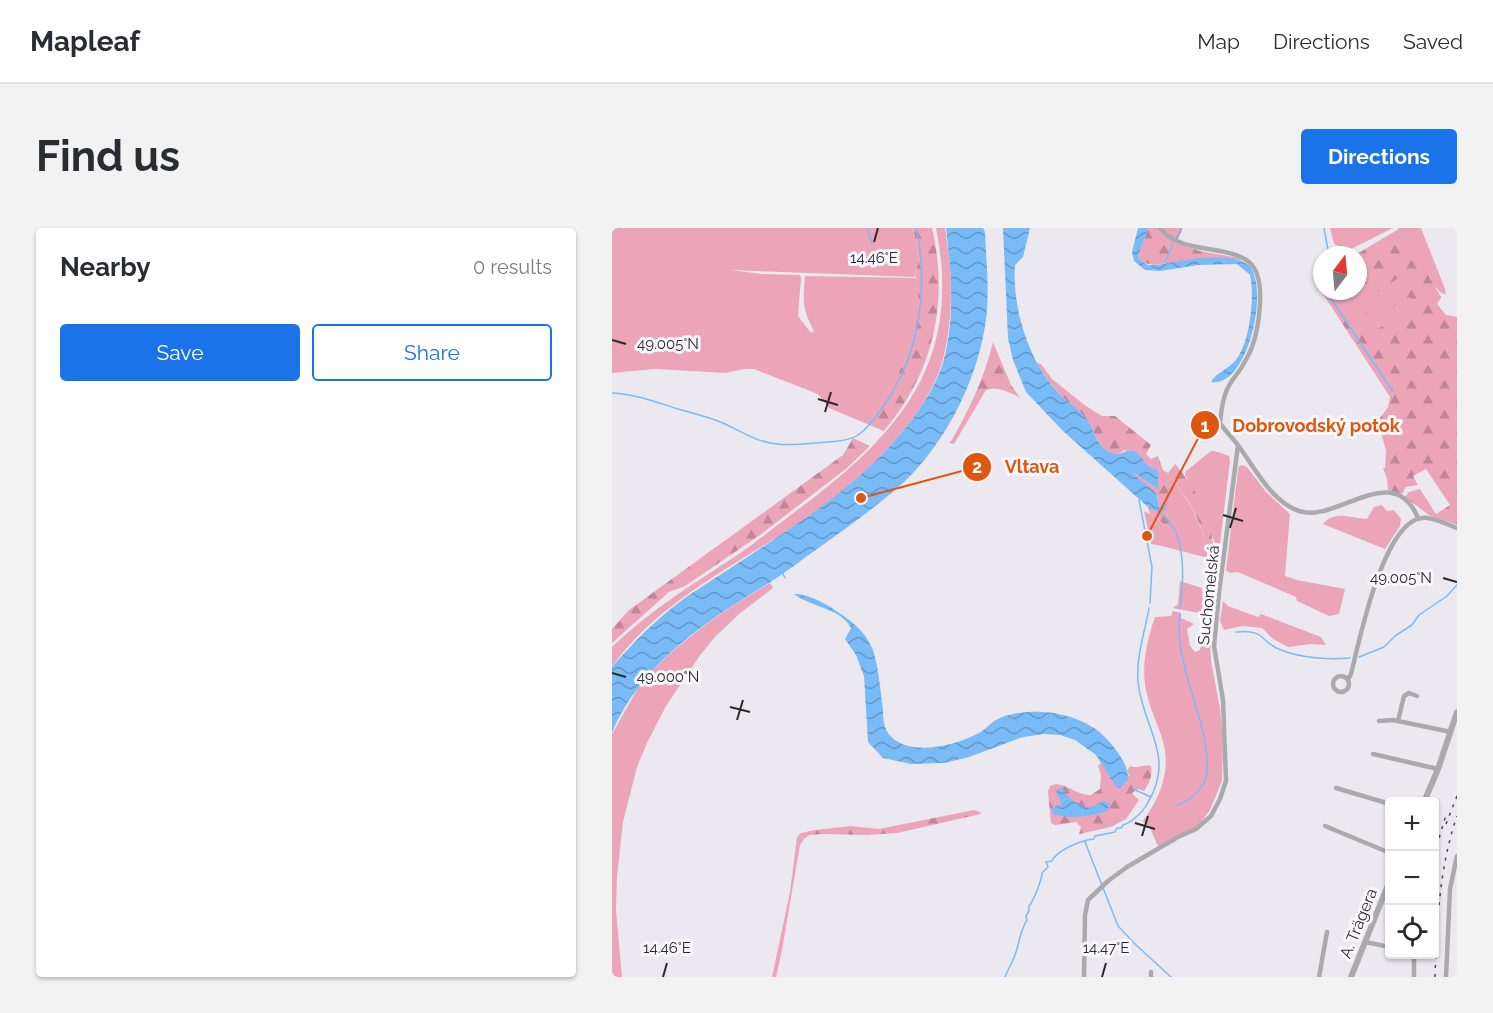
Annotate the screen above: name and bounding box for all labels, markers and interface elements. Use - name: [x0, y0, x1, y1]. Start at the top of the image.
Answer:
- text: Mapleaf: [30, 25, 140, 58]
- text: Map: [1197, 29, 1240, 54]
- text: Directions: [1273, 29, 1370, 54]
- text: Saved: [1403, 29, 1463, 54]
- button: Directions: [1301, 129, 1457, 184]
- text: Find us: [36, 132, 180, 181]
- north arrow: [1313, 246, 1367, 300]
- text: 14.46°E: [850, 249, 898, 267]
- text: Nearby: [60, 252, 150, 282]
- text: 0 results: [473, 255, 552, 279]
- button: Save: [60, 324, 300, 381]
- button: Share: [312, 324, 552, 381]
- text: 49.005°N: [637, 335, 699, 353]
- callout: Dobrovodský potok: [1190, 407, 1412, 443]
- text: 1: [1201, 415, 1210, 436]
- text: Dobrovodský potok: [1232, 415, 1401, 436]
- callout: Vltava: [962, 449, 1071, 485]
- text: 2: [972, 456, 982, 477]
- text: Vltava: [1005, 456, 1059, 477]
- street label: Suchomelská: [1194, 544, 1223, 646]
- text: 49.005°N: [1370, 569, 1432, 587]
- text: 49.000°N: [637, 668, 699, 686]
- map controls: [1385, 797, 1439, 959]
- button: +: [1385, 797, 1439, 851]
- button: −: [1385, 851, 1439, 905]
- street label: A. Trägera: [1336, 885, 1381, 961]
- button: locate: [1385, 905, 1439, 959]
- text: 14.46°E: [643, 939, 691, 957]
- text: 14.47°E: [1083, 939, 1129, 957]

